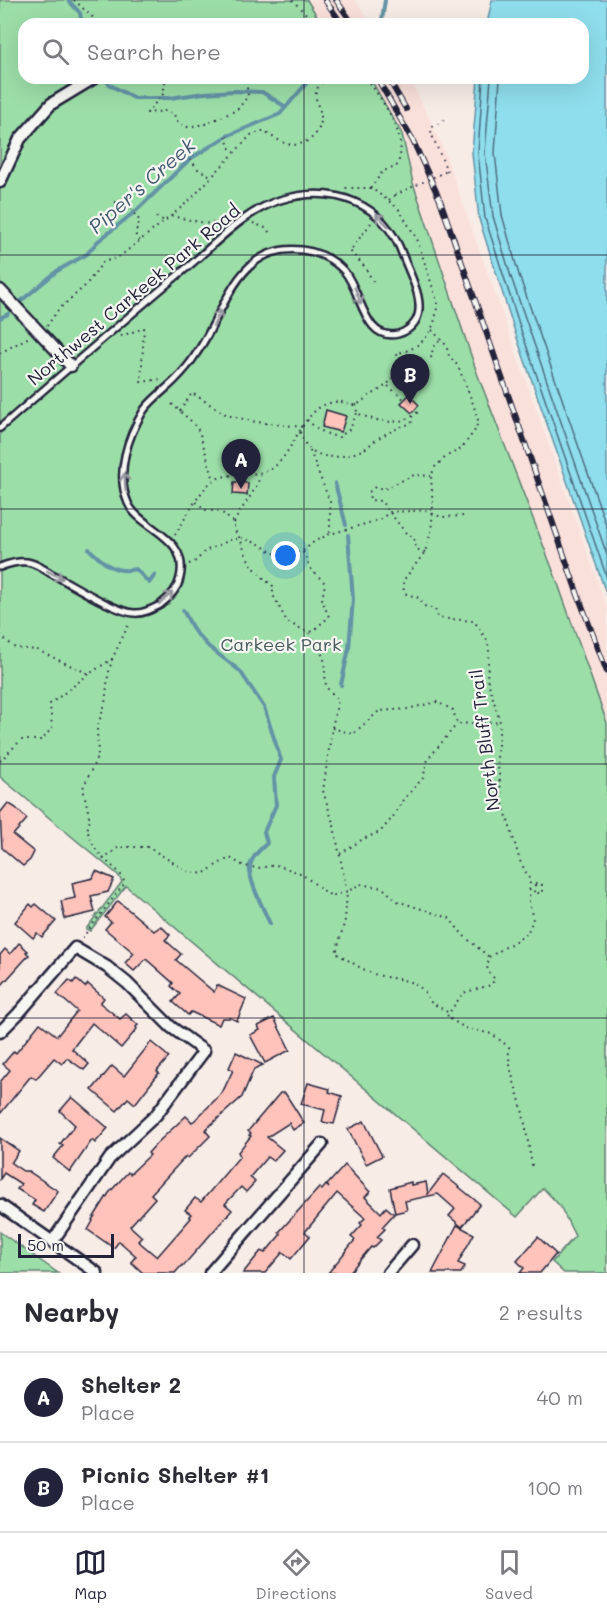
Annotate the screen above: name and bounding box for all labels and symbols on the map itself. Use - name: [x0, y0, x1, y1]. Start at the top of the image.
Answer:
- water label: Piper's Creek: [82, 131, 200, 239]
- street label: Northwest Carkeek Park Road: [22, 198, 245, 390]
- one-way arrow: [375, 213, 389, 228]
- one-way arrow: [353, 286, 364, 305]
- one-way arrow: [211, 309, 223, 327]
- pin: B: [390, 354, 430, 404]
- pin: A: [222, 440, 260, 489]
- one-way arrow: [119, 473, 130, 493]
- your location: [271, 541, 300, 570]
- one-way arrow: [46, 569, 63, 581]
- one-way arrow: [159, 591, 174, 605]
- park label: Carkeek Park: [220, 632, 342, 656]
- street label: North Bluff Trail: [463, 668, 505, 812]
- scale bar: [18, 1231, 114, 1258]

